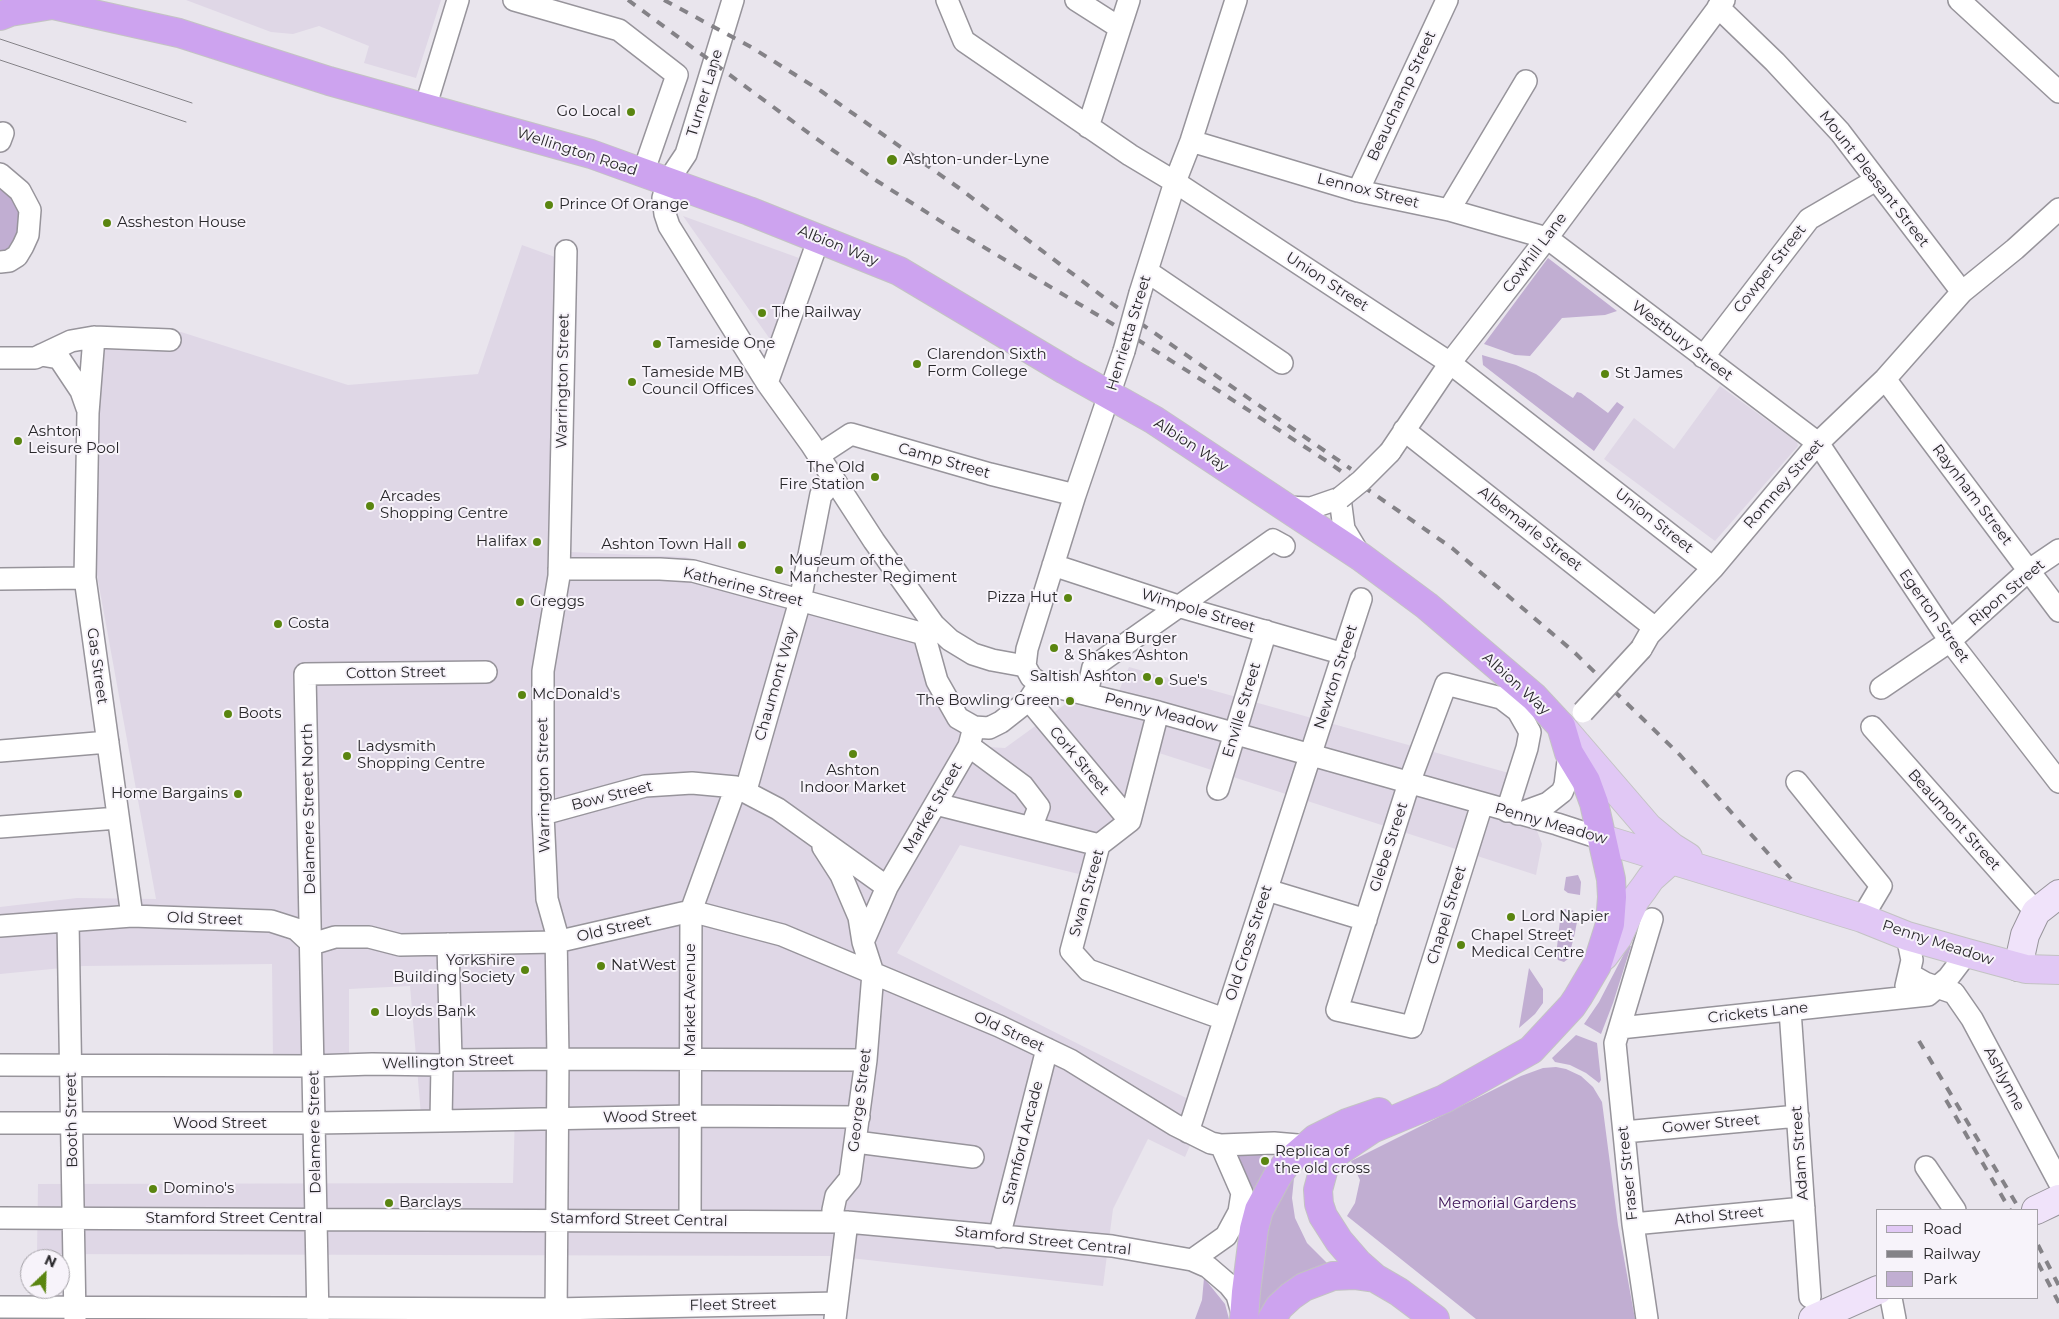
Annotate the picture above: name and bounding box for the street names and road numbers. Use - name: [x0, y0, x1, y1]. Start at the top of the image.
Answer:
- street label: Beauchamp Street: [1364, 28, 1440, 164]
- street label: Turner Lane: [683, 47, 727, 139]
- street label: Mount Pleasant Street: [1815, 107, 1933, 251]
- street label: Wellington Road: [514, 124, 640, 180]
- street label: Lennox Street: [1315, 170, 1421, 212]
- street label: Cowhill Lane: [1499, 209, 1571, 297]
- street label: Cowper Street: [1730, 221, 1810, 317]
- street label: Albion Way: [795, 222, 881, 270]
- street label: Union Street: [1282, 249, 1372, 315]
- street label: Henrietta Street: [1103, 273, 1155, 393]
- street label: Westbury Street: [1628, 297, 1736, 385]
- street label: Warrington Street: [553, 313, 573, 449]
- street label: Albion Way: [1150, 414, 1232, 476]
- street label: Romney Street: [1740, 436, 1828, 532]
- street label: Camp Street: [896, 439, 992, 483]
- street label: Raynham Street: [1928, 441, 2016, 549]
- street label: Albemarle Street: [1474, 483, 1586, 575]
- street label: Union Street: [1611, 485, 1697, 557]
- street label: Ripon Street: [1965, 556, 2049, 630]
- street label: Katherine Street: [681, 563, 805, 611]
- street label: Egerton Street: [1895, 566, 1973, 666]
- street label: Wimpole Street: [1139, 585, 1257, 637]
- street label: Newton Street: [1311, 622, 1361, 732]
- street label: Chaumont Way: [751, 625, 801, 743]
- street label: Gas Street: [83, 627, 111, 705]
- street label: Albion Way: [1478, 649, 1554, 719]
- street label: Enville Street: [1219, 660, 1265, 760]
- street label: Cotton Street: [346, 663, 446, 683]
- street label: Penny Meadow: [1103, 689, 1219, 737]
- street label: Warrington Street: [534, 717, 554, 853]
- street label: Delamere Street North: [299, 723, 319, 895]
- street label: Cork Street: [1045, 723, 1113, 799]
- street label: Market Street: [900, 759, 966, 857]
- street label: Beaumont Street: [1904, 766, 2004, 874]
- street label: Bow Street: [570, 777, 654, 815]
- street label: Penny Meadow: [1493, 799, 1609, 849]
- street label: Glebe Street: [1366, 800, 1412, 894]
- street label: Swan Street: [1066, 847, 1108, 939]
- street label: Chapel Street: [1423, 864, 1471, 966]
- street label: Old Cross Street: [1222, 883, 1276, 1003]
- street label: Old Street: [167, 909, 243, 929]
- street label: Old Street: [575, 912, 653, 946]
- street label: Penny Meadow: [1880, 916, 1996, 970]
- street label: Market Avenue: [682, 943, 700, 1057]
- street label: Crickets Lane: [1707, 999, 1809, 1027]
- street label: Old Street: [971, 1008, 1047, 1056]
- street label: Ashlynne: [1980, 1044, 2028, 1114]
- street label: George Street: [845, 1047, 875, 1153]
- street label: Wellington Street: [382, 1051, 514, 1073]
- street label: Delamere Street: [305, 1070, 325, 1194]
- street label: Booth Street: [62, 1072, 82, 1168]
- street label: Stamford Arcade: [999, 1079, 1047, 1207]
- street label: Adam Street: [1788, 1105, 1812, 1201]
- street label: Wood Street: [603, 1107, 697, 1127]
- street label: Gower Street: [1661, 1111, 1761, 1137]
- street label: Wood Street: [173, 1115, 267, 1133]
- street label: Fraser Street: [1614, 1125, 1642, 1221]
- street label: Athol Street: [1674, 1203, 1764, 1229]
- street label: Stamford Street Central: [550, 1209, 728, 1231]
- street label: Stamford Street Central: [145, 1210, 323, 1228]
- street label: Stamford Street Central: [954, 1223, 1132, 1259]
- street label: Fleet Street: [689, 1295, 777, 1315]

